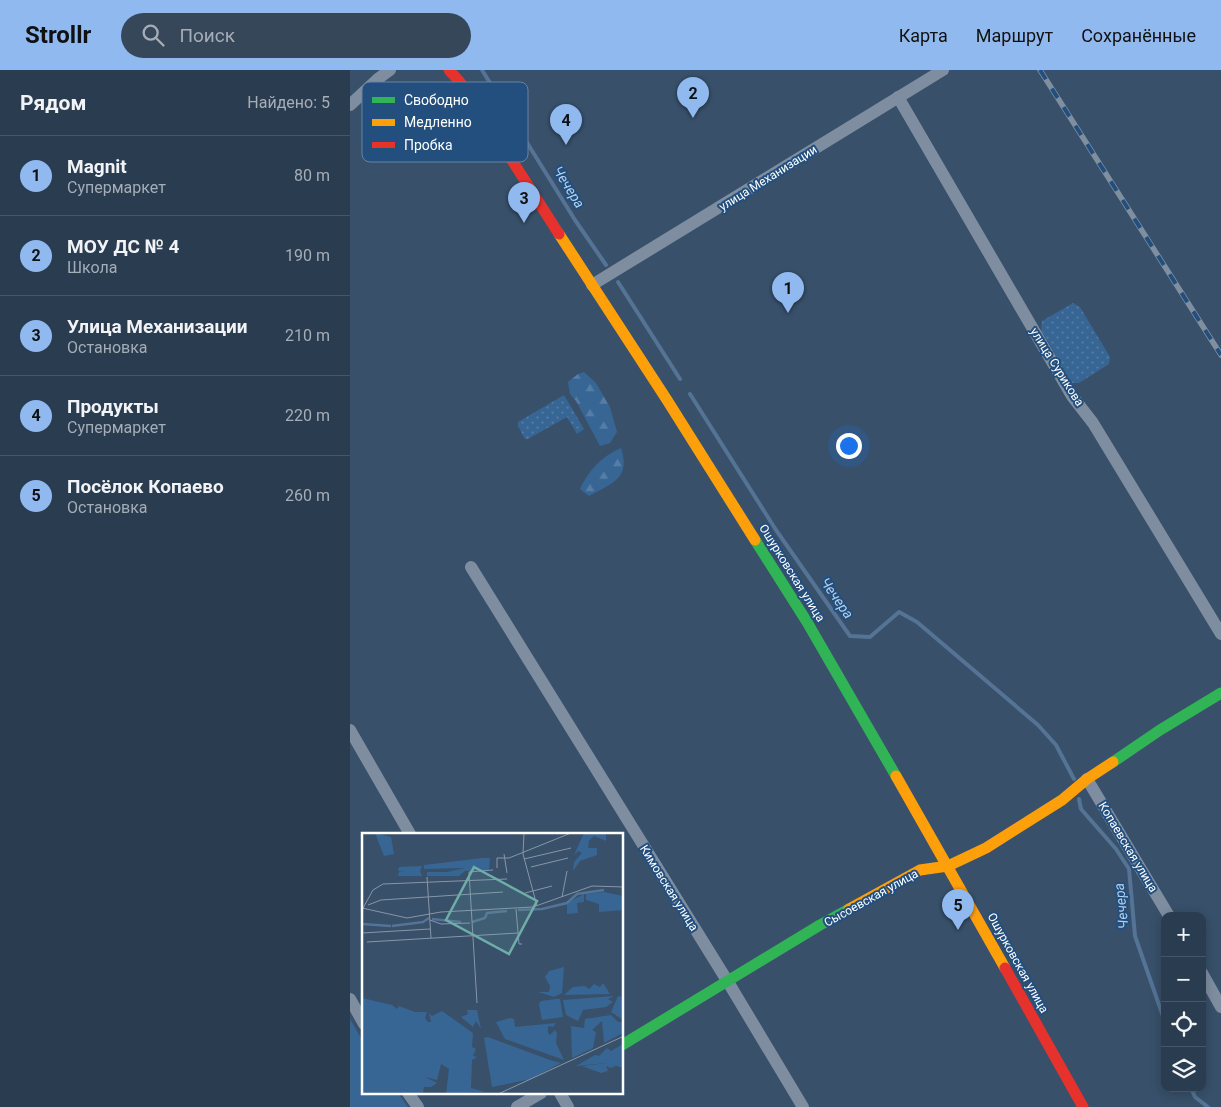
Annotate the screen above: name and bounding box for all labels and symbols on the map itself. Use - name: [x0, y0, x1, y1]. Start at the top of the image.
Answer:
- pin: 2: [677, 77, 709, 118]
- legend: [362, 82, 528, 162]
- text: Свободно: [404, 92, 469, 108]
- pin: 4: [550, 104, 582, 145]
- text: Медленно: [404, 114, 472, 130]
- text: Пробка: [404, 137, 453, 153]
- street label: улица Механизации: [717, 142, 820, 214]
- water label: Чечера: [550, 163, 588, 211]
- pin: 3: [508, 182, 540, 223]
- pin: 1: [772, 272, 804, 313]
- street label: улица Сурикова: [1027, 325, 1087, 409]
- your location: [836, 433, 862, 459]
- street label: Ошурковская улица: [756, 522, 828, 624]
- water label: Чечера: [817, 575, 857, 621]
- street label: Копаевская улица: [1096, 799, 1160, 895]
- inset map: [362, 833, 624, 1094]
- street label: Кимовская улица: [637, 842, 701, 934]
- street label: Сысоевская улица: [822, 866, 920, 930]
- water label: Чечера: [1111, 882, 1131, 930]
- pin: 5: [942, 889, 974, 930]
- street label: Ошурковская улица: [985, 911, 1051, 1015]

